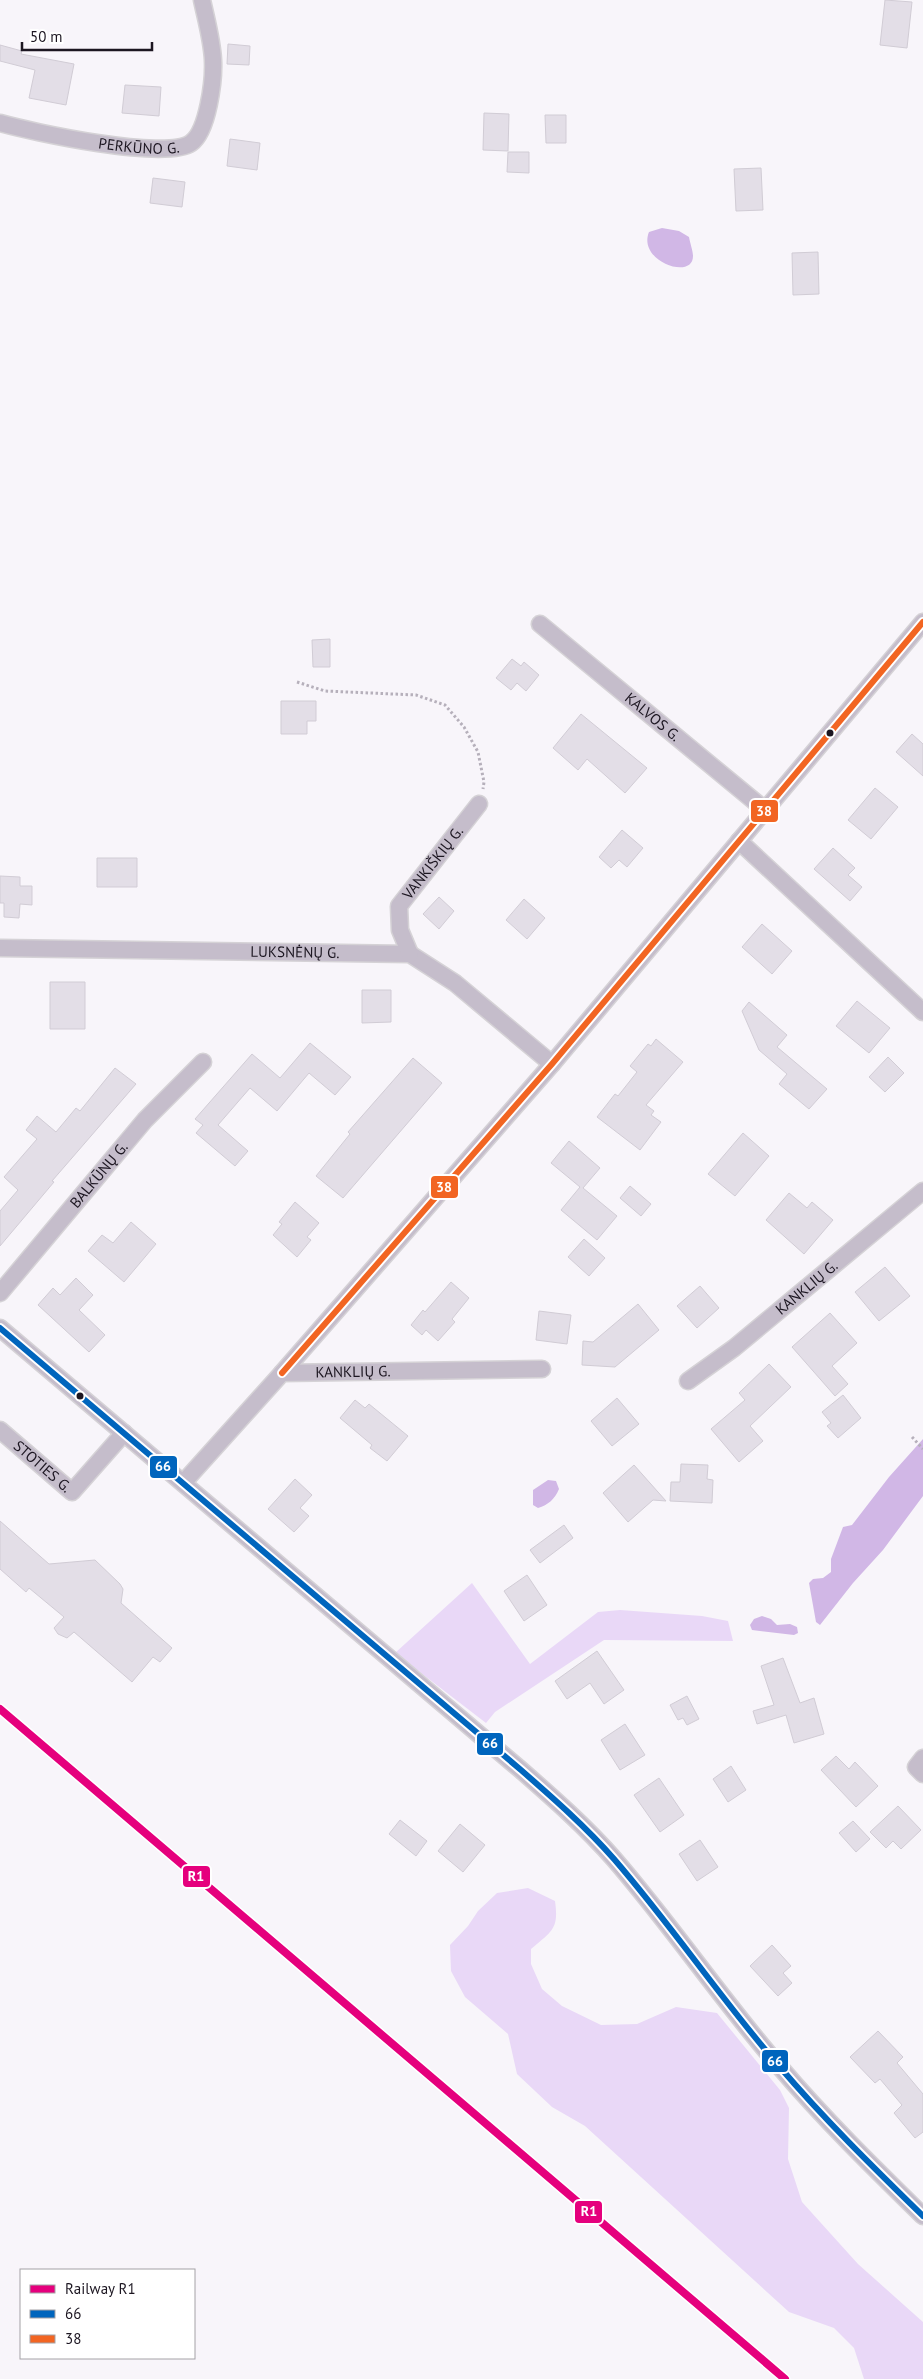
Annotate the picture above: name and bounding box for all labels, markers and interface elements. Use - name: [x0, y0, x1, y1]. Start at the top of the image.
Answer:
- scale bar: [22, 20, 152, 52]
- text: 50 m: [30, 27, 63, 46]
- street label: PERKŪNO G.: [97, 133, 181, 158]
- street label: KALVOS G.: [621, 688, 685, 745]
- unlabelled marker: [825, 728, 835, 738]
- line badge: 38: [750, 799, 779, 823]
- text: 38: [756, 802, 772, 820]
- street label: VANKIŠKIŲ G.: [397, 822, 467, 904]
- street label: LUKSNĖNŲ G.: [250, 942, 340, 962]
- street label: BALKŪNŲ G.: [65, 1138, 132, 1212]
- line badge: 38: [430, 1175, 459, 1199]
- text: 38: [436, 1178, 452, 1196]
- street label: KANKLIŲ G.: [771, 1256, 841, 1319]
- street label: KANKLIŲ G.: [315, 1361, 391, 1381]
- unlabelled marker: [75, 1391, 85, 1401]
- street label: STOTIES G.: [10, 1436, 76, 1496]
- line badge: 66: [149, 1455, 178, 1479]
- text: 66: [155, 1457, 171, 1475]
- line badge: 66: [476, 1732, 504, 1756]
- text: 66: [482, 1734, 498, 1752]
- line badge: R1: [182, 1865, 211, 1888]
- text: R1: [188, 1867, 204, 1885]
- line badge: 66: [761, 2049, 789, 2073]
- text: 66: [767, 2052, 783, 2070]
- line badge: R1: [574, 2200, 603, 2224]
- text: R1: [581, 2202, 597, 2220]
- legend: [20, 2269, 195, 2359]
- text: Railway R1: [65, 2279, 136, 2298]
- text: 66: [65, 2304, 81, 2323]
- text: 38: [65, 2329, 81, 2348]

